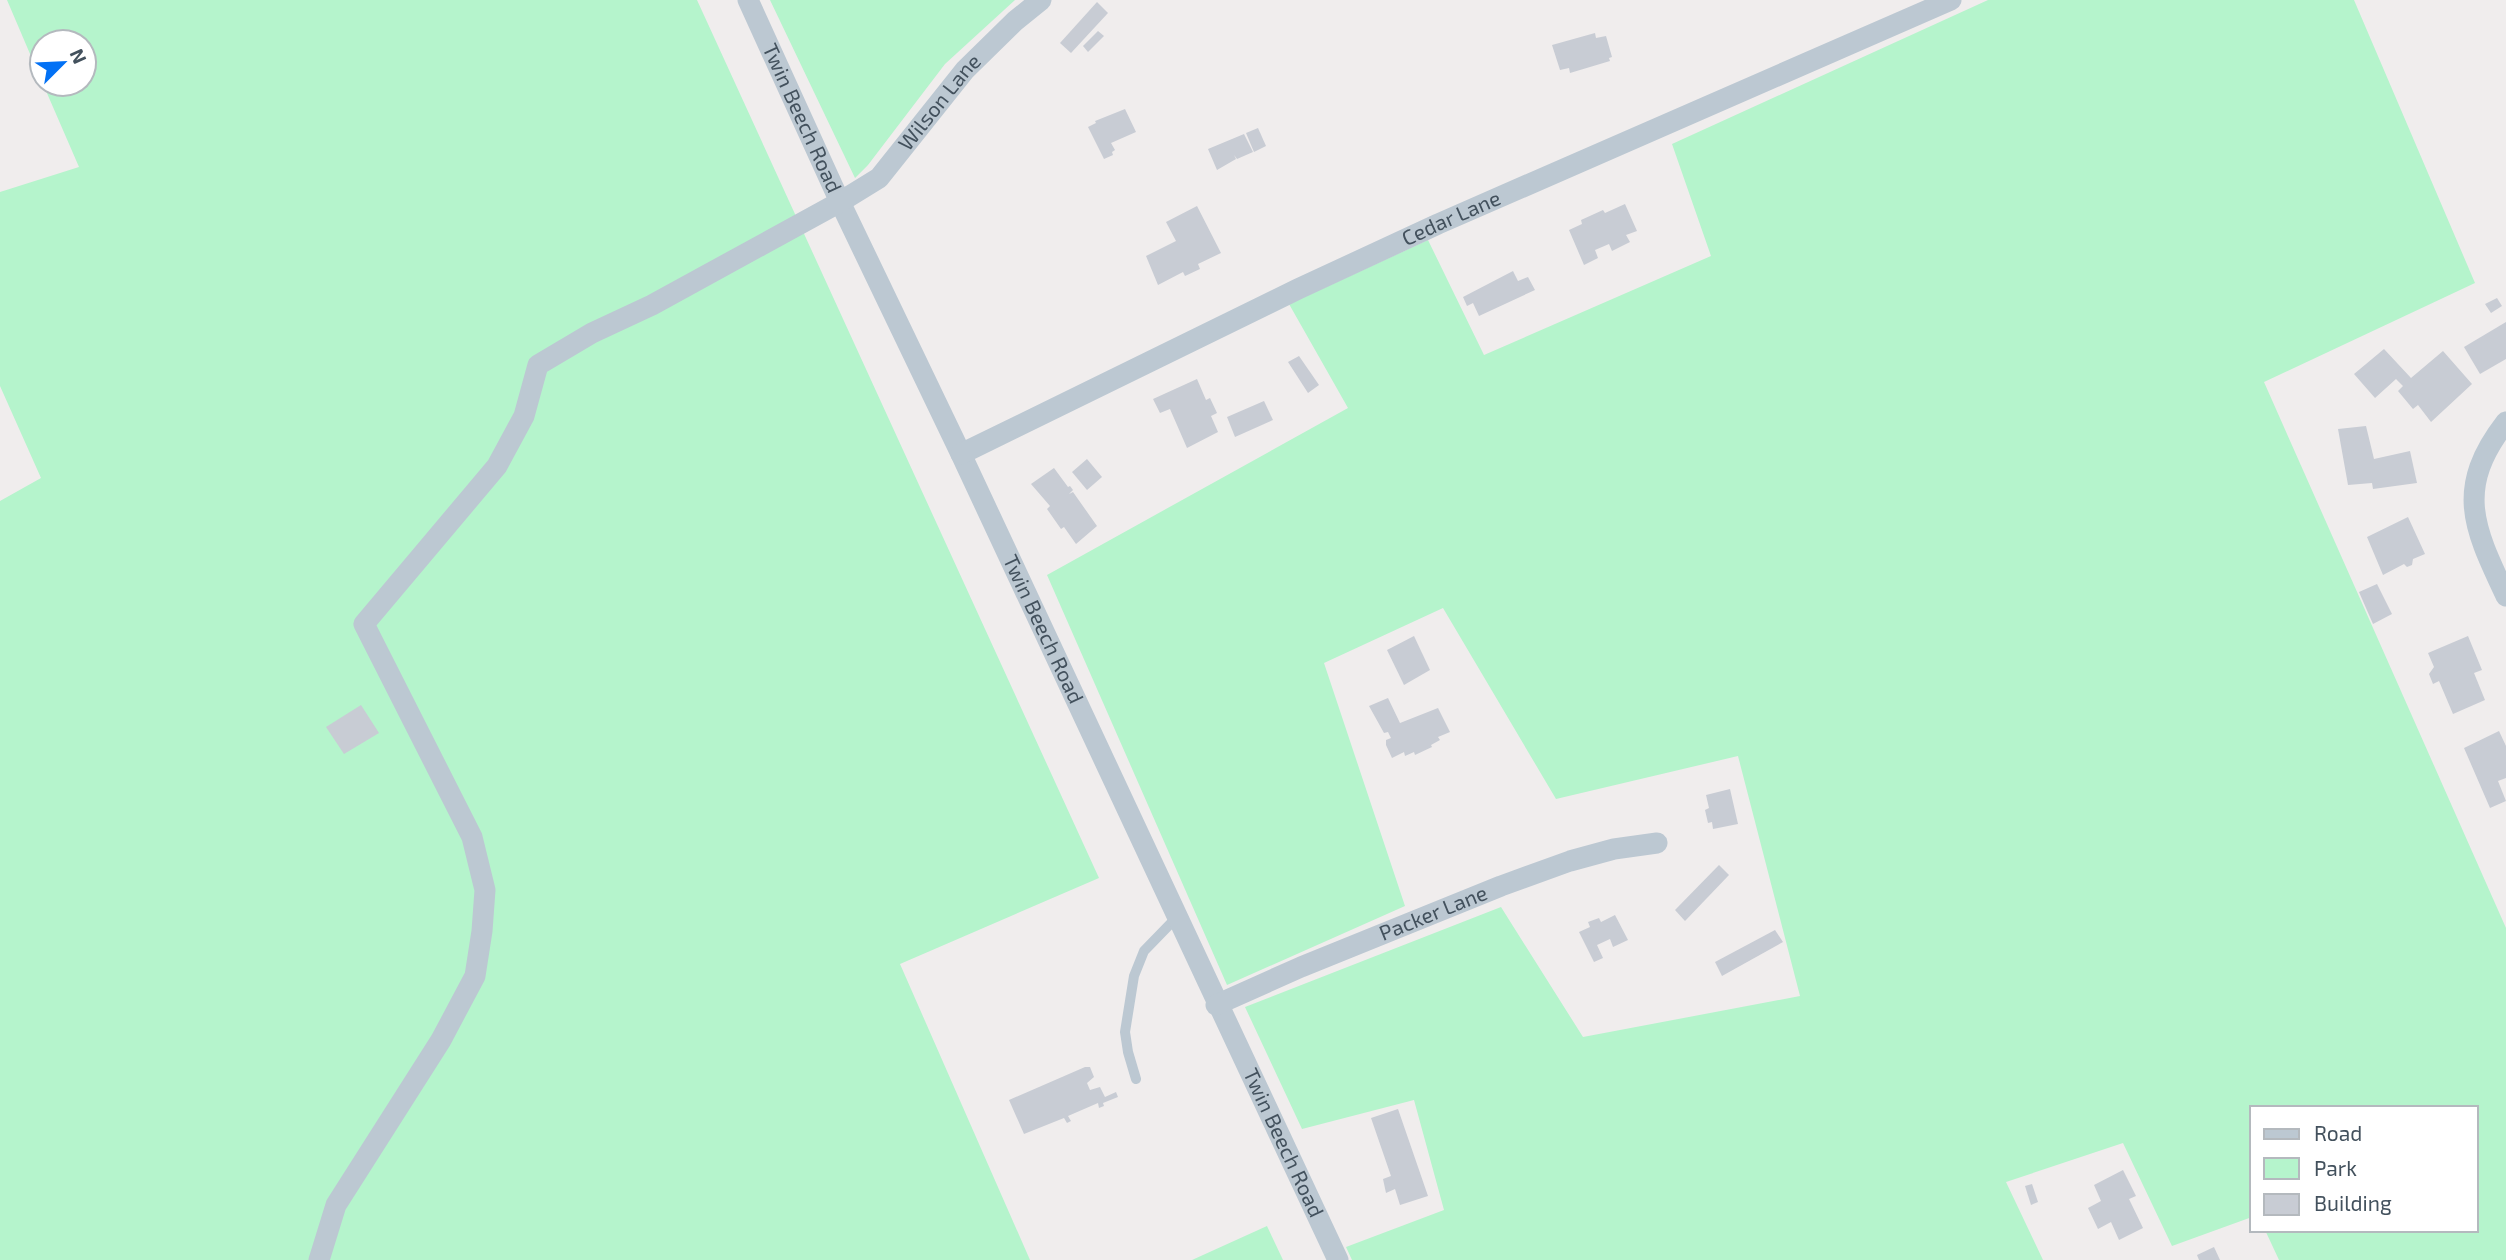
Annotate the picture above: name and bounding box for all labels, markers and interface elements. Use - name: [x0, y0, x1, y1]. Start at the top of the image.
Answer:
- north arrow: [28, 28, 98, 98]
- street label: Twin Beech Road: [758, 39, 848, 196]
- text: N: [66, 45, 92, 67]
- street label: Wilson Lane: [892, 48, 985, 155]
- street label: Cedar Lane: [1397, 184, 1504, 250]
- street label: Twin Beech Road: [999, 550, 1090, 707]
- street label: Packer Lane: [1375, 879, 1491, 945]
- street label: Twin Beech Road: [1239, 1064, 1330, 1221]
- legend: [2250, 1106, 2478, 1232]
- text: Road: [2314, 1120, 2362, 1145]
- text: Park: [2314, 1155, 2357, 1180]
- text: Building: [2314, 1190, 2392, 1215]

